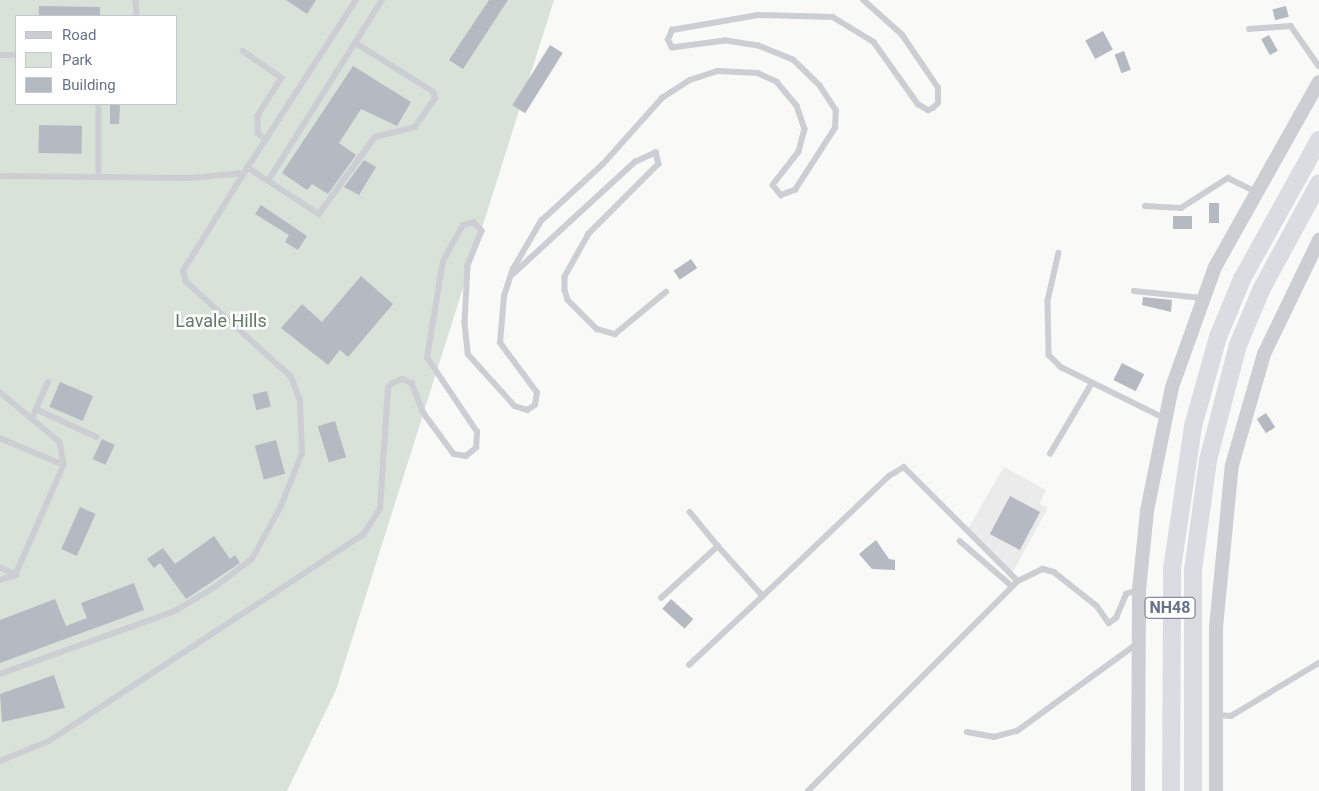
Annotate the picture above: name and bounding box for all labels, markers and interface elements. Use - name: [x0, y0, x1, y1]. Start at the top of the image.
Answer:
- legend: [15, 15, 178, 105]
- text: Road: [62, 26, 96, 44]
- text: Park: [62, 51, 92, 69]
- text: Building: [62, 76, 116, 94]
- park label: Lavale Hills: [175, 310, 267, 332]
- road number: NH48: [1144, 594, 1196, 622]

